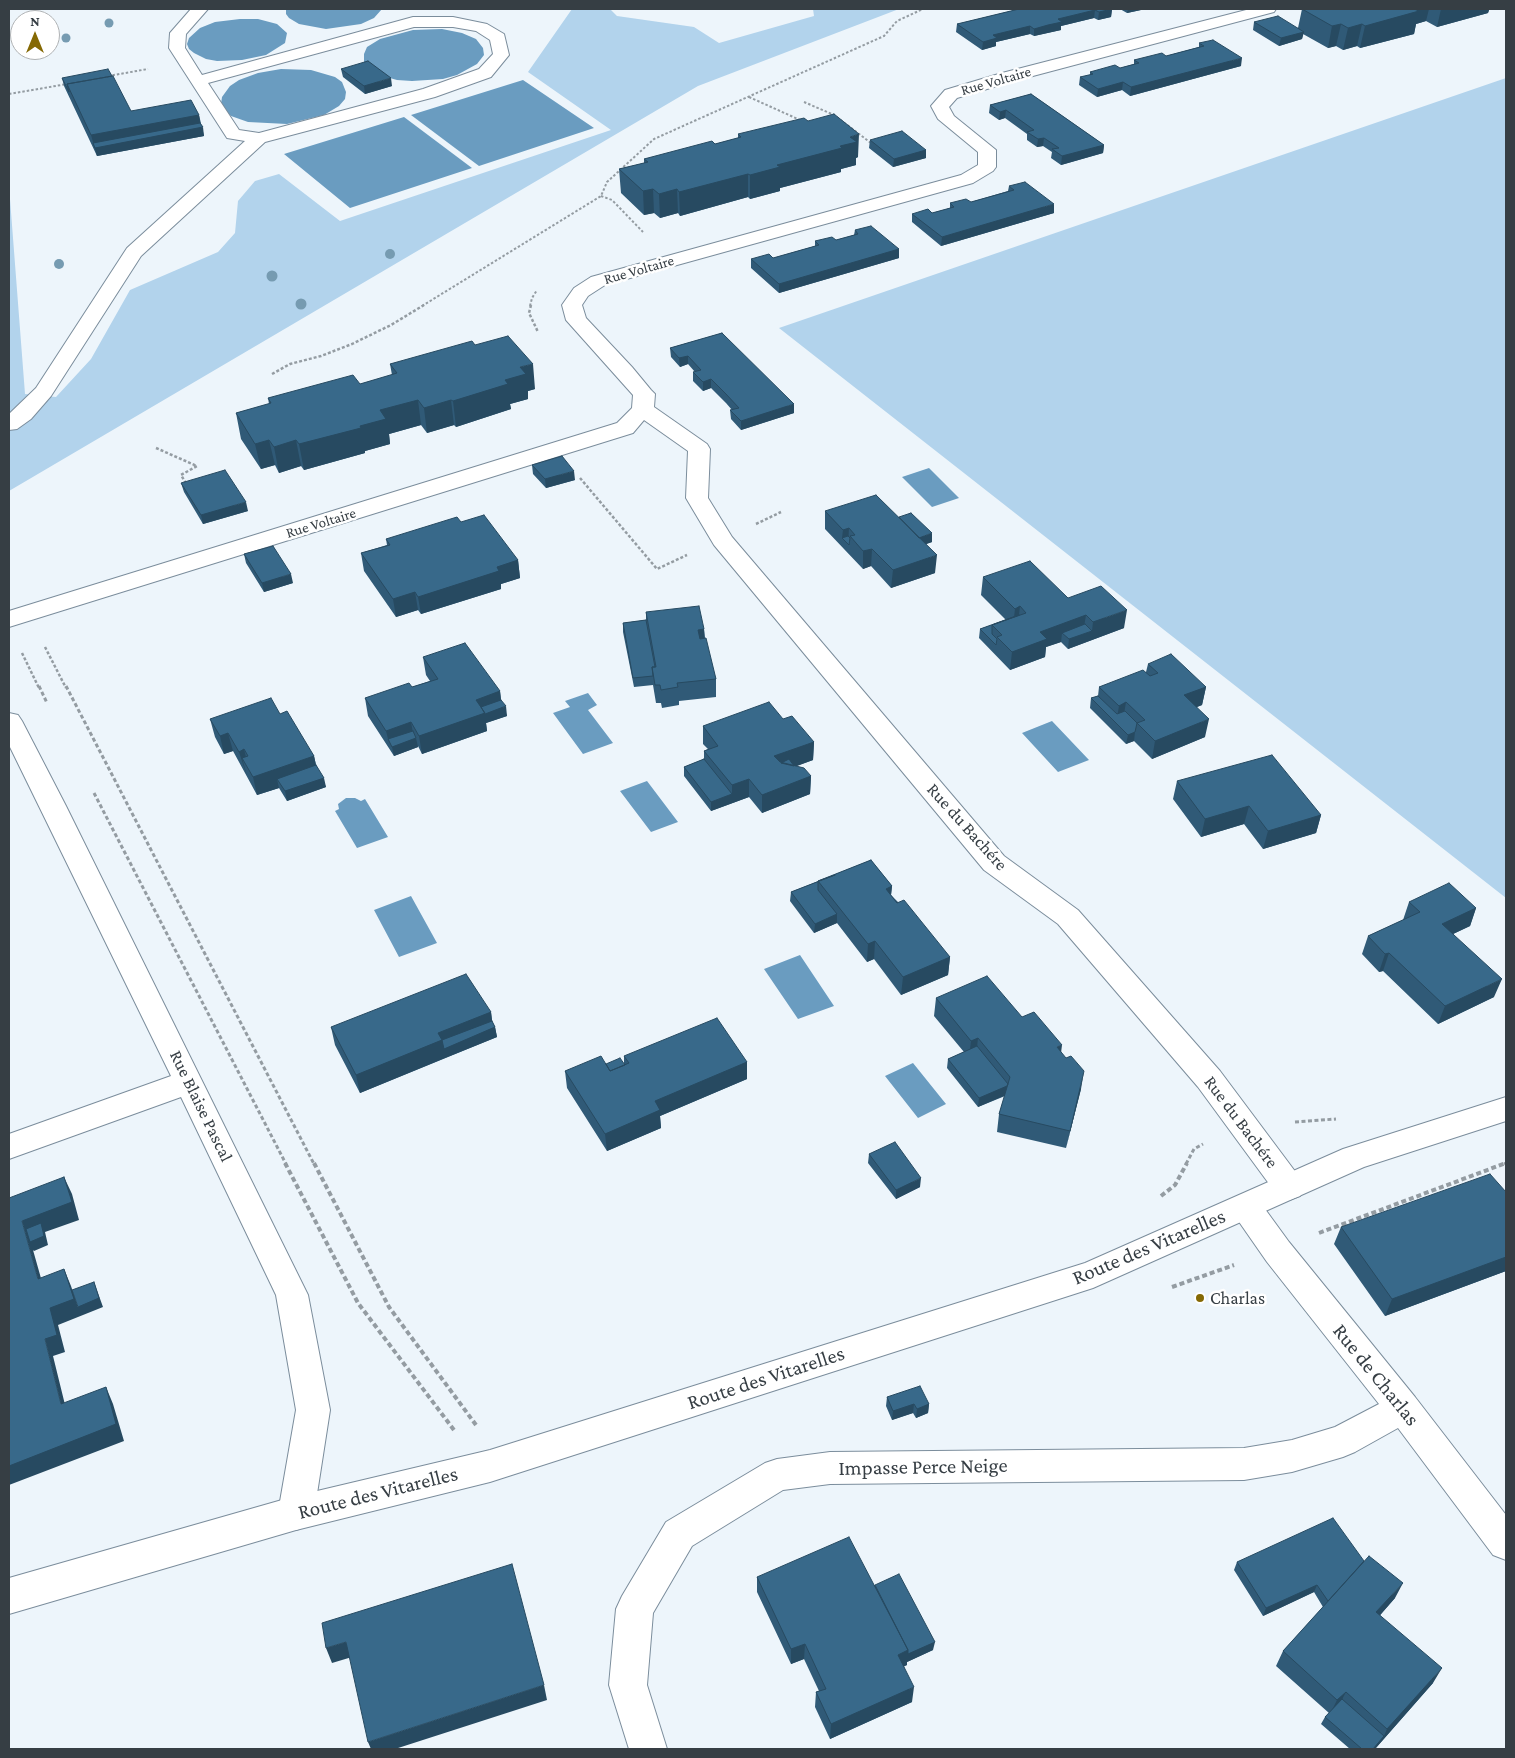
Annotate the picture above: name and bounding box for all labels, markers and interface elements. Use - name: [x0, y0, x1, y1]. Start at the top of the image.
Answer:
- north arrow: [10, 10, 60, 60]
- text: N: [30, 13, 40, 29]
- street label: Rue Voltaire: [959, 62, 1033, 100]
- street label: Rue Voltaire: [602, 251, 676, 289]
- street label: Rue Voltaire: [284, 504, 358, 542]
- street label: Rue du Bachére: [922, 779, 1012, 875]
- street label: Rue Blaise Pascal: [165, 1047, 237, 1165]
- street label: Rue du Bachére: [1199, 1072, 1283, 1172]
- street label: Route des Vitarelles: [1069, 1203, 1229, 1291]
- place label: Charlas: [1210, 1287, 1265, 1309]
- marker: Charlas: [1194, 1292, 1206, 1304]
- street label: Rue de Charlas: [1327, 1319, 1425, 1431]
- street label: Route des Vitarelles: [684, 1341, 848, 1415]
- street label: Impasse Perce Neige: [838, 1453, 1008, 1481]
- street label: Route des Vitarelles: [295, 1461, 461, 1525]

